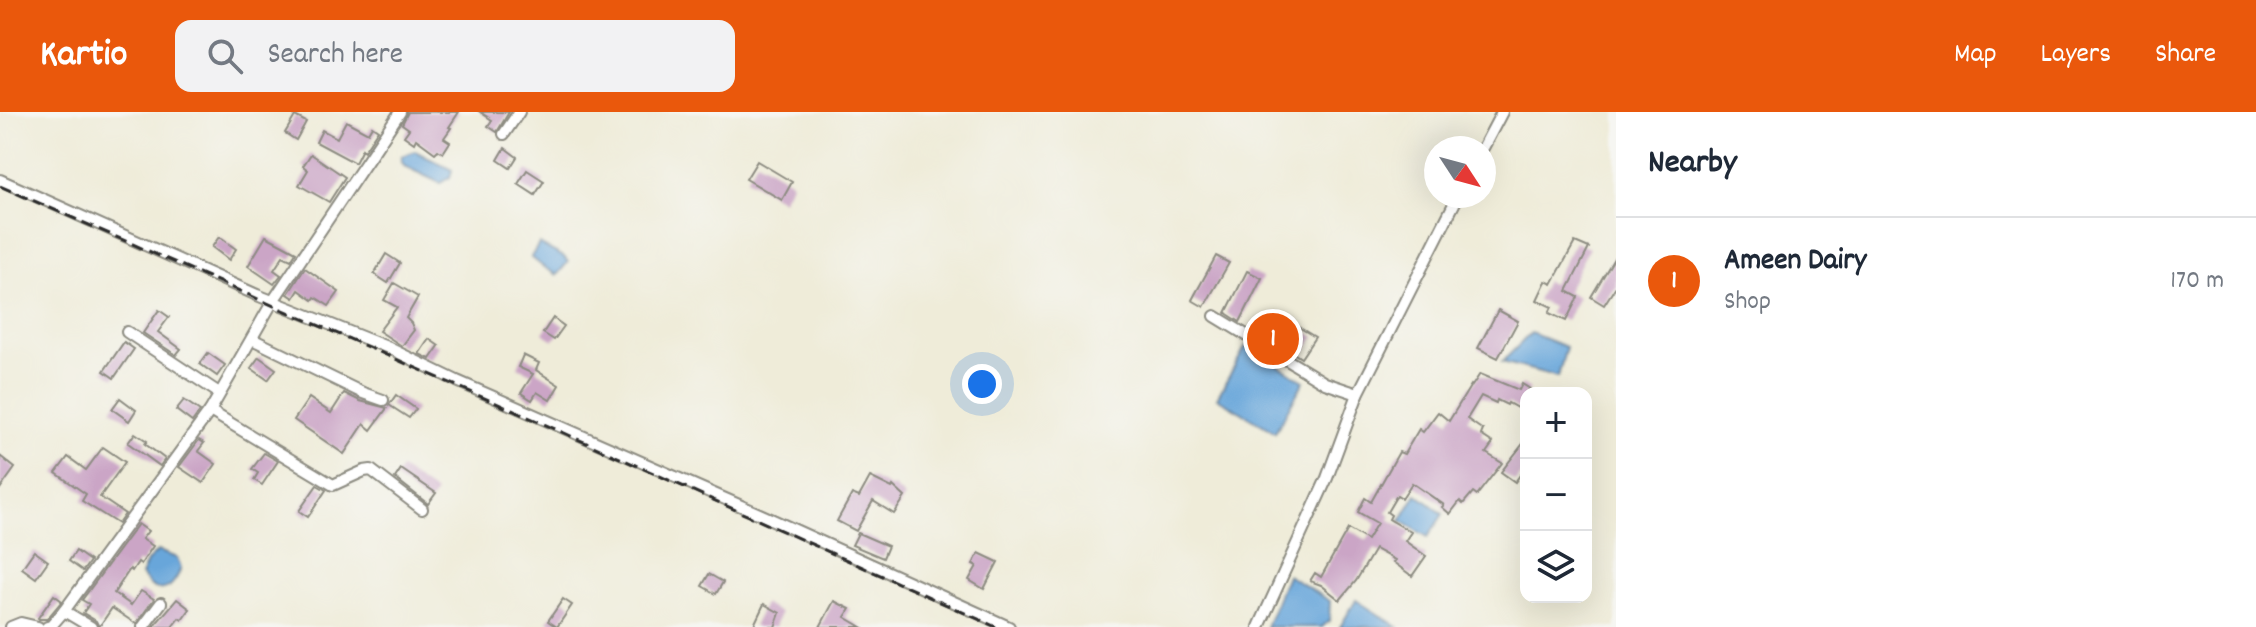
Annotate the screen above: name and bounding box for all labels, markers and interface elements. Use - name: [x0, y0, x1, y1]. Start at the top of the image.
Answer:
- search box: [175, 20, 735, 92]
- text: Kartio: [40, 29, 127, 84]
- icon: search: [203, 34, 247, 78]
- text: Search here: [267, 35, 403, 78]
- text: Map: [1954, 36, 1997, 76]
- text: Layers: [2041, 36, 2111, 76]
- text: Share: [2155, 36, 2216, 76]
- north arrow: [1424, 136, 1496, 208]
- text: Nearby: [1648, 140, 1737, 189]
- text: Ameen Dairy: [1724, 241, 1866, 284]
- text: 1: [1671, 263, 1677, 300]
- text: 170 m: [2170, 263, 2224, 300]
- text: Shop: [1724, 284, 1771, 321]
- pin: 1: [1247, 309, 1299, 369]
- your location: [962, 364, 1002, 404]
- map controls: [1520, 387, 1592, 603]
- button: +: [1520, 387, 1592, 459]
- button: −: [1520, 459, 1592, 531]
- button: layers: [1520, 531, 1592, 603]

